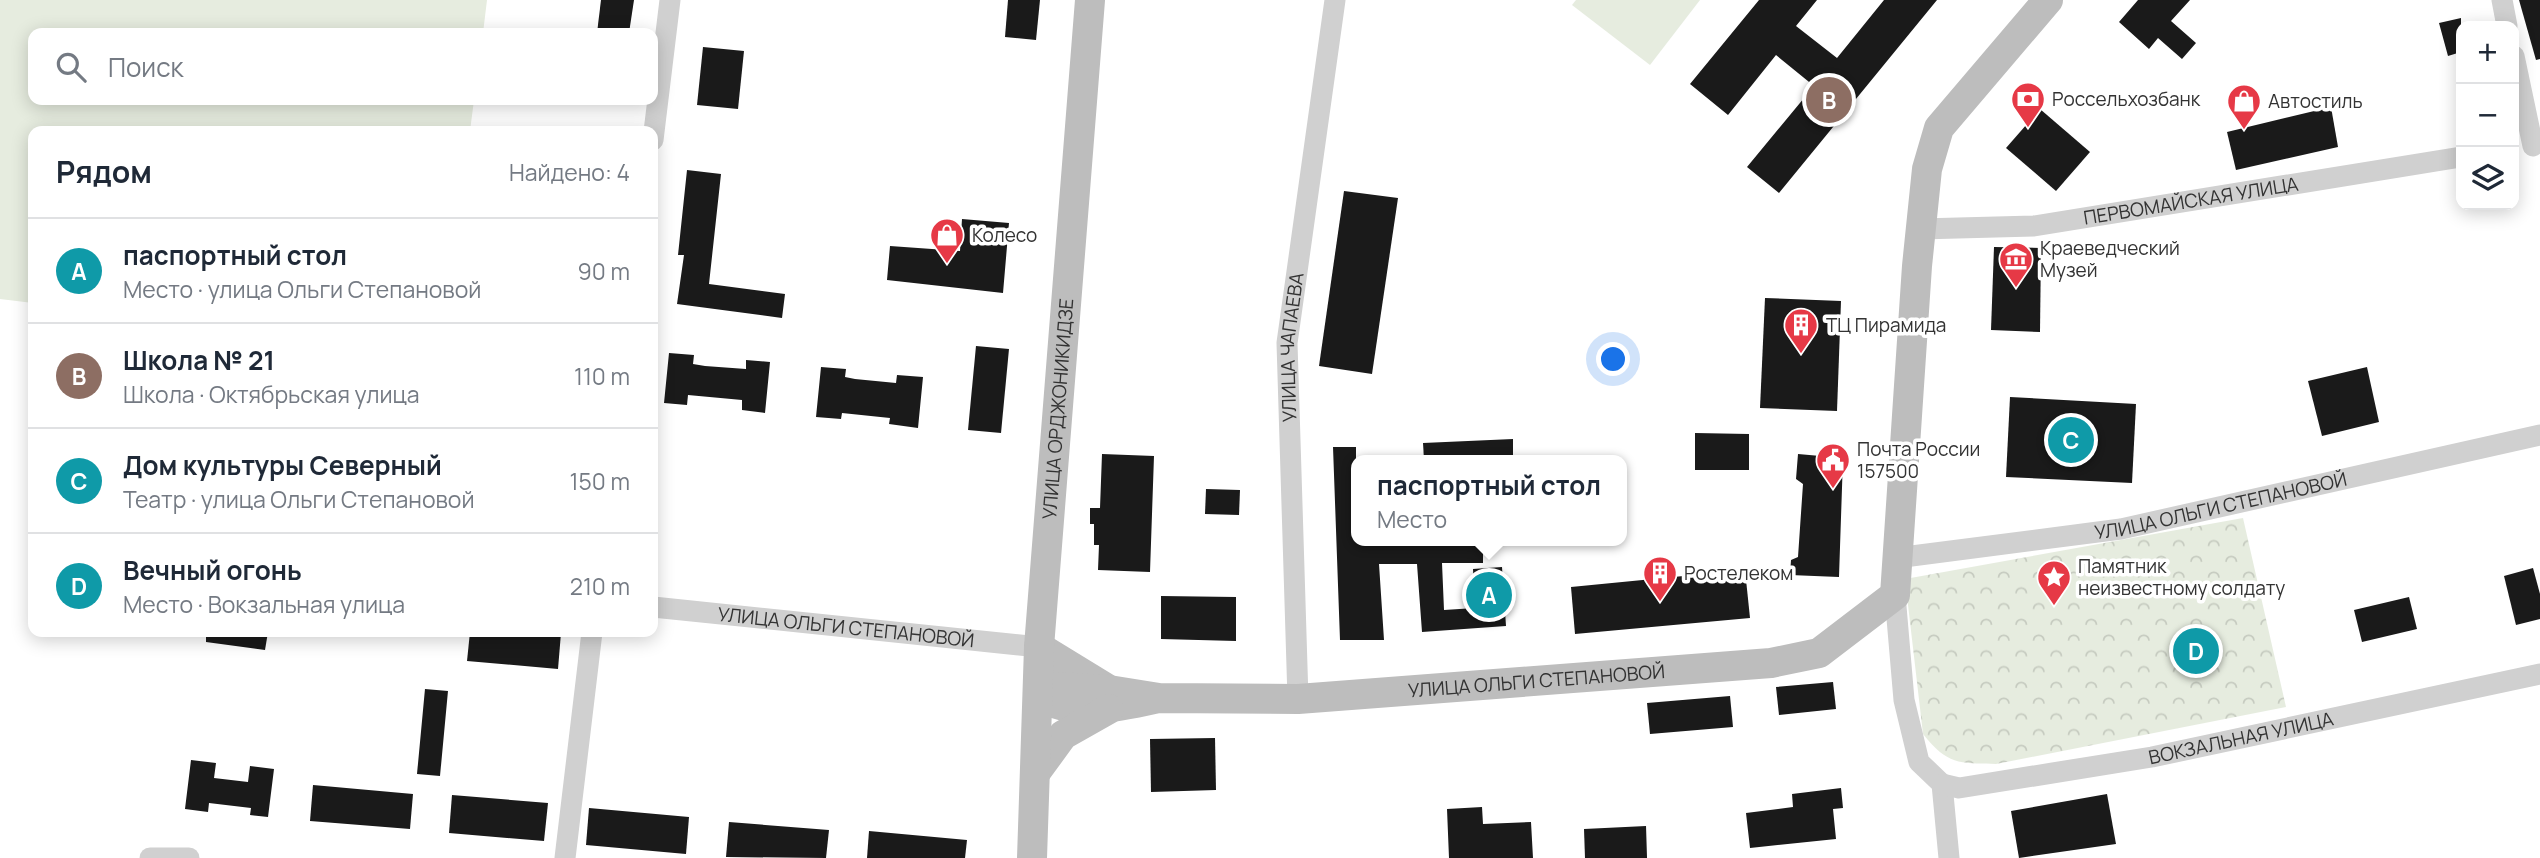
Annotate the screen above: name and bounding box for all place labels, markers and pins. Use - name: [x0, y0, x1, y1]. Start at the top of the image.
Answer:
- pin: B: [1806, 74, 1852, 126]
- bank icon: Россельхозбанк: [2009, 80, 2047, 129]
- shop icon: Автостиль: [2225, 82, 2263, 131]
- place label: Россельхозбанк: [2052, 86, 2201, 112]
- place label: Автостиль: [2268, 88, 2363, 114]
- shop icon: Колесо: [928, 216, 966, 265]
- place label: Колесо: [972, 222, 1037, 248]
- place label: Краеведческий Музей: [2040, 235, 2180, 283]
- museum icon: Краеведческий Музей: [1997, 240, 2035, 289]
- building icon: ТЦ Пирамида: [1782, 306, 1820, 355]
- place label: ТЦ Пирамида: [1826, 312, 1946, 338]
- pin: C: [2048, 414, 2094, 466]
- place label: Почта России 157500: [1857, 436, 1980, 484]
- public building icon: Почта России 157500: [1814, 441, 1852, 490]
- place label: Памятник неизвестному солдату: [2078, 553, 2285, 601]
- building icon: Ростелеком: [1641, 554, 1679, 603]
- place icon: Памятник неизвестному солдату: [2035, 558, 2073, 607]
- place label: Ростелеком: [1684, 560, 1793, 586]
- pin: A: [1466, 569, 1512, 621]
- pin: D: [2173, 625, 2219, 677]

